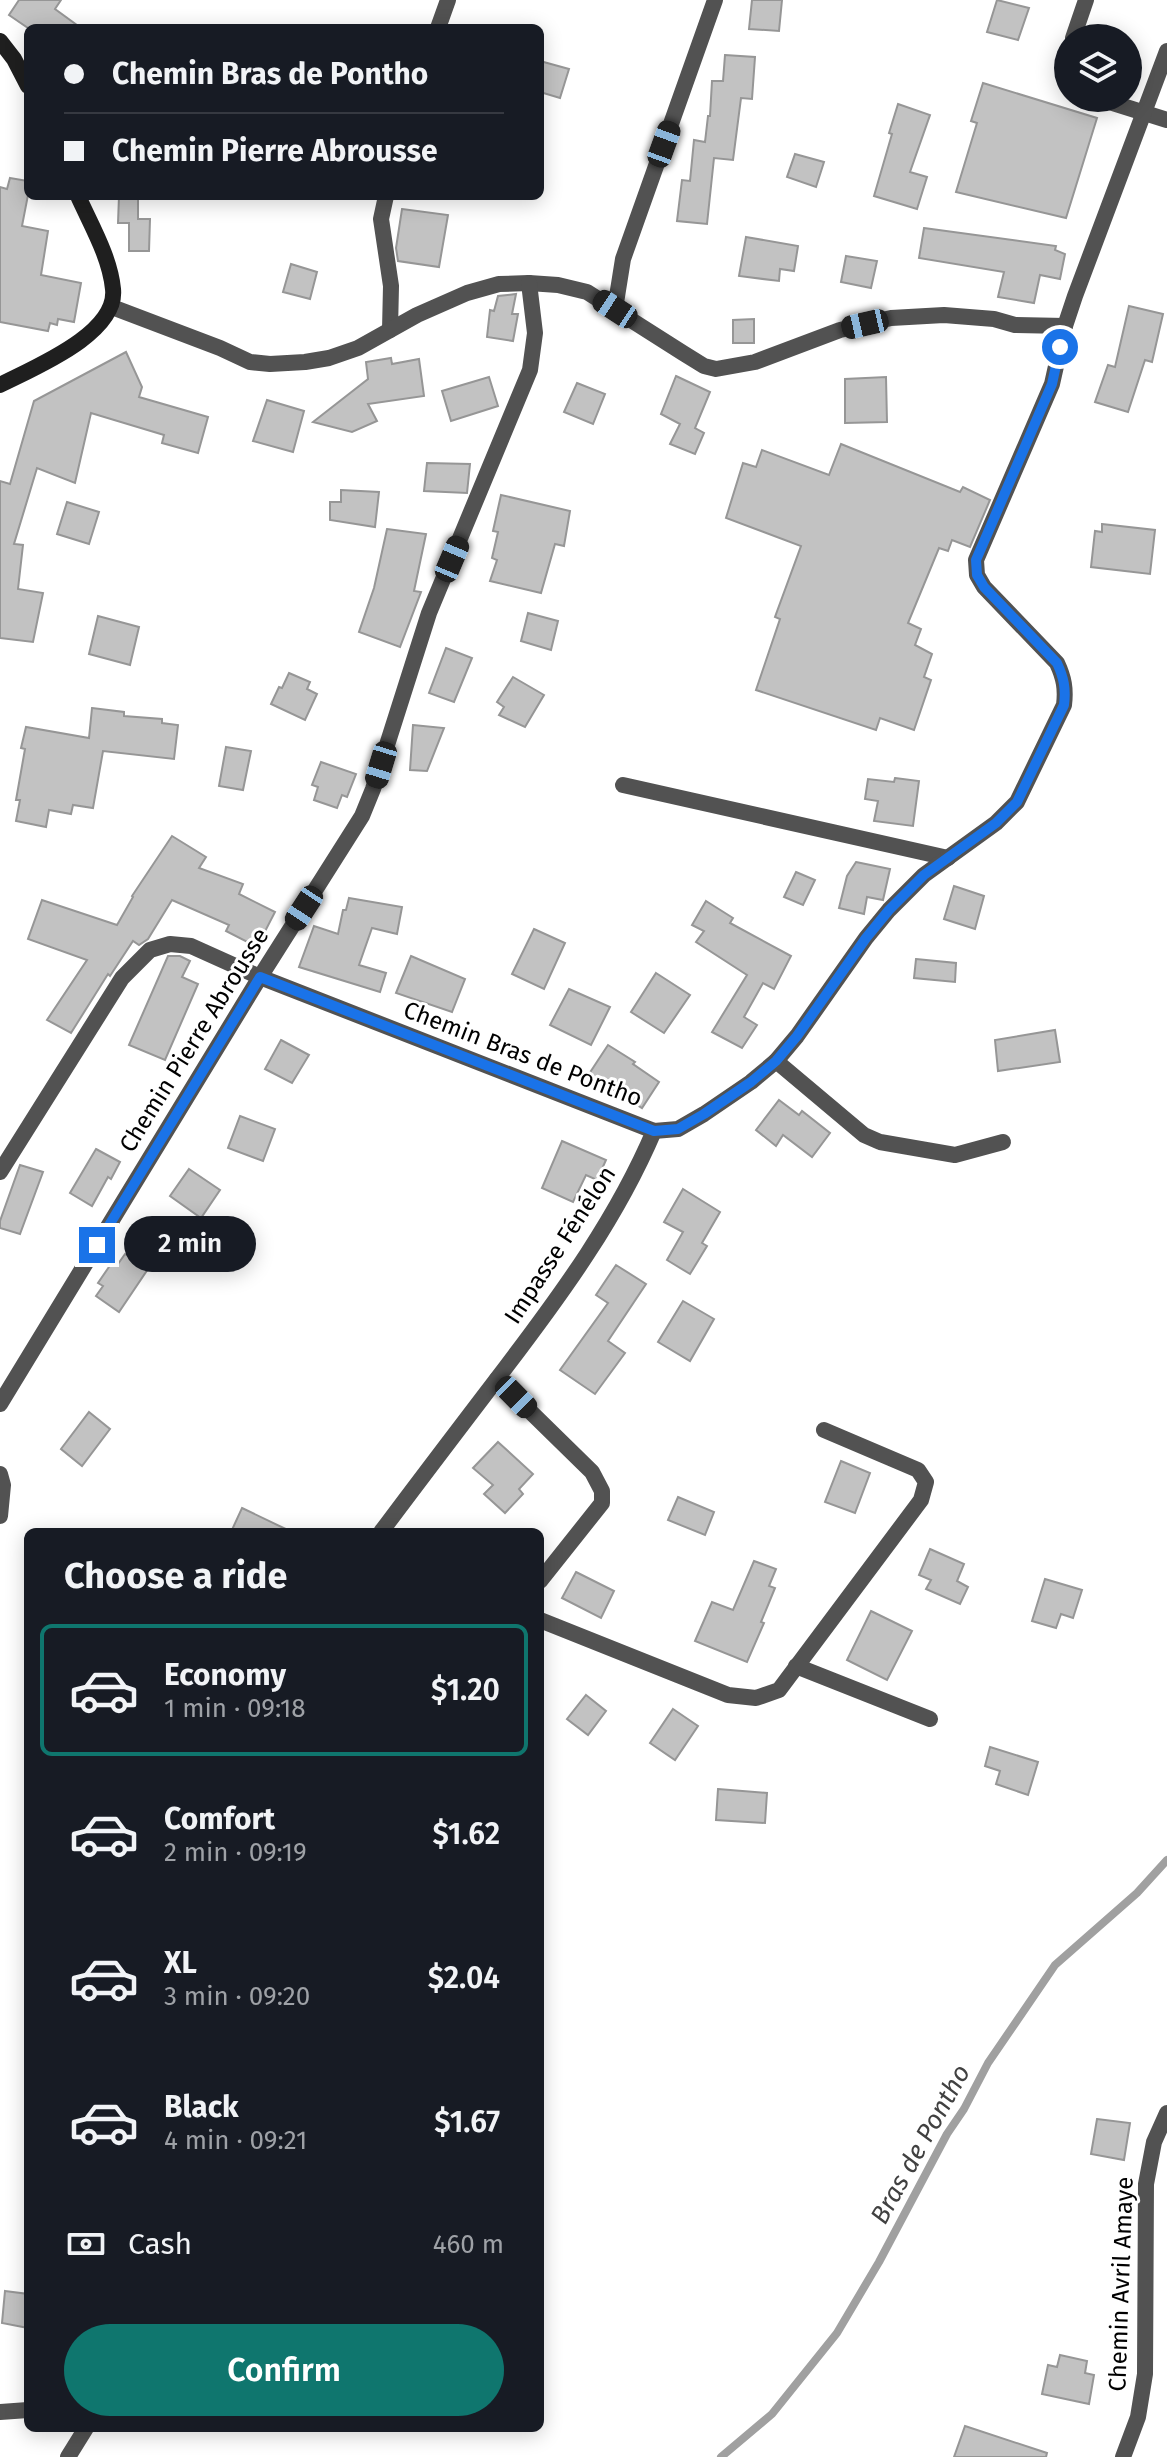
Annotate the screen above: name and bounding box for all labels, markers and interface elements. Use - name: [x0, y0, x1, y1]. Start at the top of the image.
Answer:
- map controls: [1054, 24, 1142, 112]
- button: layers: [1054, 24, 1142, 112]
- text: Chemin Bras de Pontho: [112, 56, 428, 92]
- car: [645, 117, 683, 171]
- text: Chemin Pierre Abrousse: [112, 133, 438, 169]
- car: [588, 286, 642, 332]
- car: [839, 307, 891, 341]
- route start: [1042, 329, 1078, 365]
- car: [432, 532, 472, 586]
- car: [363, 739, 399, 791]
- car: [281, 881, 327, 935]
- street label: Chemin Pierre Abrousse: [114, 923, 274, 1157]
- street label: Chemin Bras de Pontho: [400, 996, 646, 1112]
- street label: Impasse Fénélon: [499, 1161, 621, 1329]
- callout: 2 min: [125, 1217, 257, 1273]
- route end: [79, 1227, 115, 1263]
- text: 2 min: [158, 1228, 222, 1259]
- car: [491, 1372, 541, 1422]
- text: Choose a ride: [64, 1554, 287, 1598]
- icon: car: [68, 1654, 140, 1726]
- text: Economy: [164, 1657, 286, 1693]
- text: $1.20: [431, 1672, 500, 1708]
- text: 1 min · 09:18: [164, 1693, 306, 1724]
- icon: car: [68, 1798, 140, 1870]
- text: Comfort: [164, 1801, 275, 1837]
- text: $1.62: [432, 1816, 500, 1852]
- text: 2 min · 09:19: [164, 1837, 307, 1868]
- icon: car: [68, 1942, 140, 2014]
- text: XL: [164, 1945, 197, 1981]
- text: $2.04: [428, 1960, 500, 1996]
- text: 3 min · 09:20: [164, 1981, 310, 2012]
- water label: Bras de Pontho: [864, 2059, 977, 2229]
- icon: car: [68, 2086, 140, 2158]
- text: Black: [164, 2089, 239, 2125]
- text: $1.67: [434, 2104, 500, 2140]
- text: 4 min · 09:21: [164, 2125, 307, 2156]
- street label: Chemin Avril Amaye: [1103, 2176, 1139, 2392]
- icon: cash: [64, 2222, 108, 2266]
- text: Cash: [128, 2226, 192, 2262]
- text: 460 m: [433, 2229, 504, 2260]
- button: Confirm: [64, 2324, 504, 2416]

